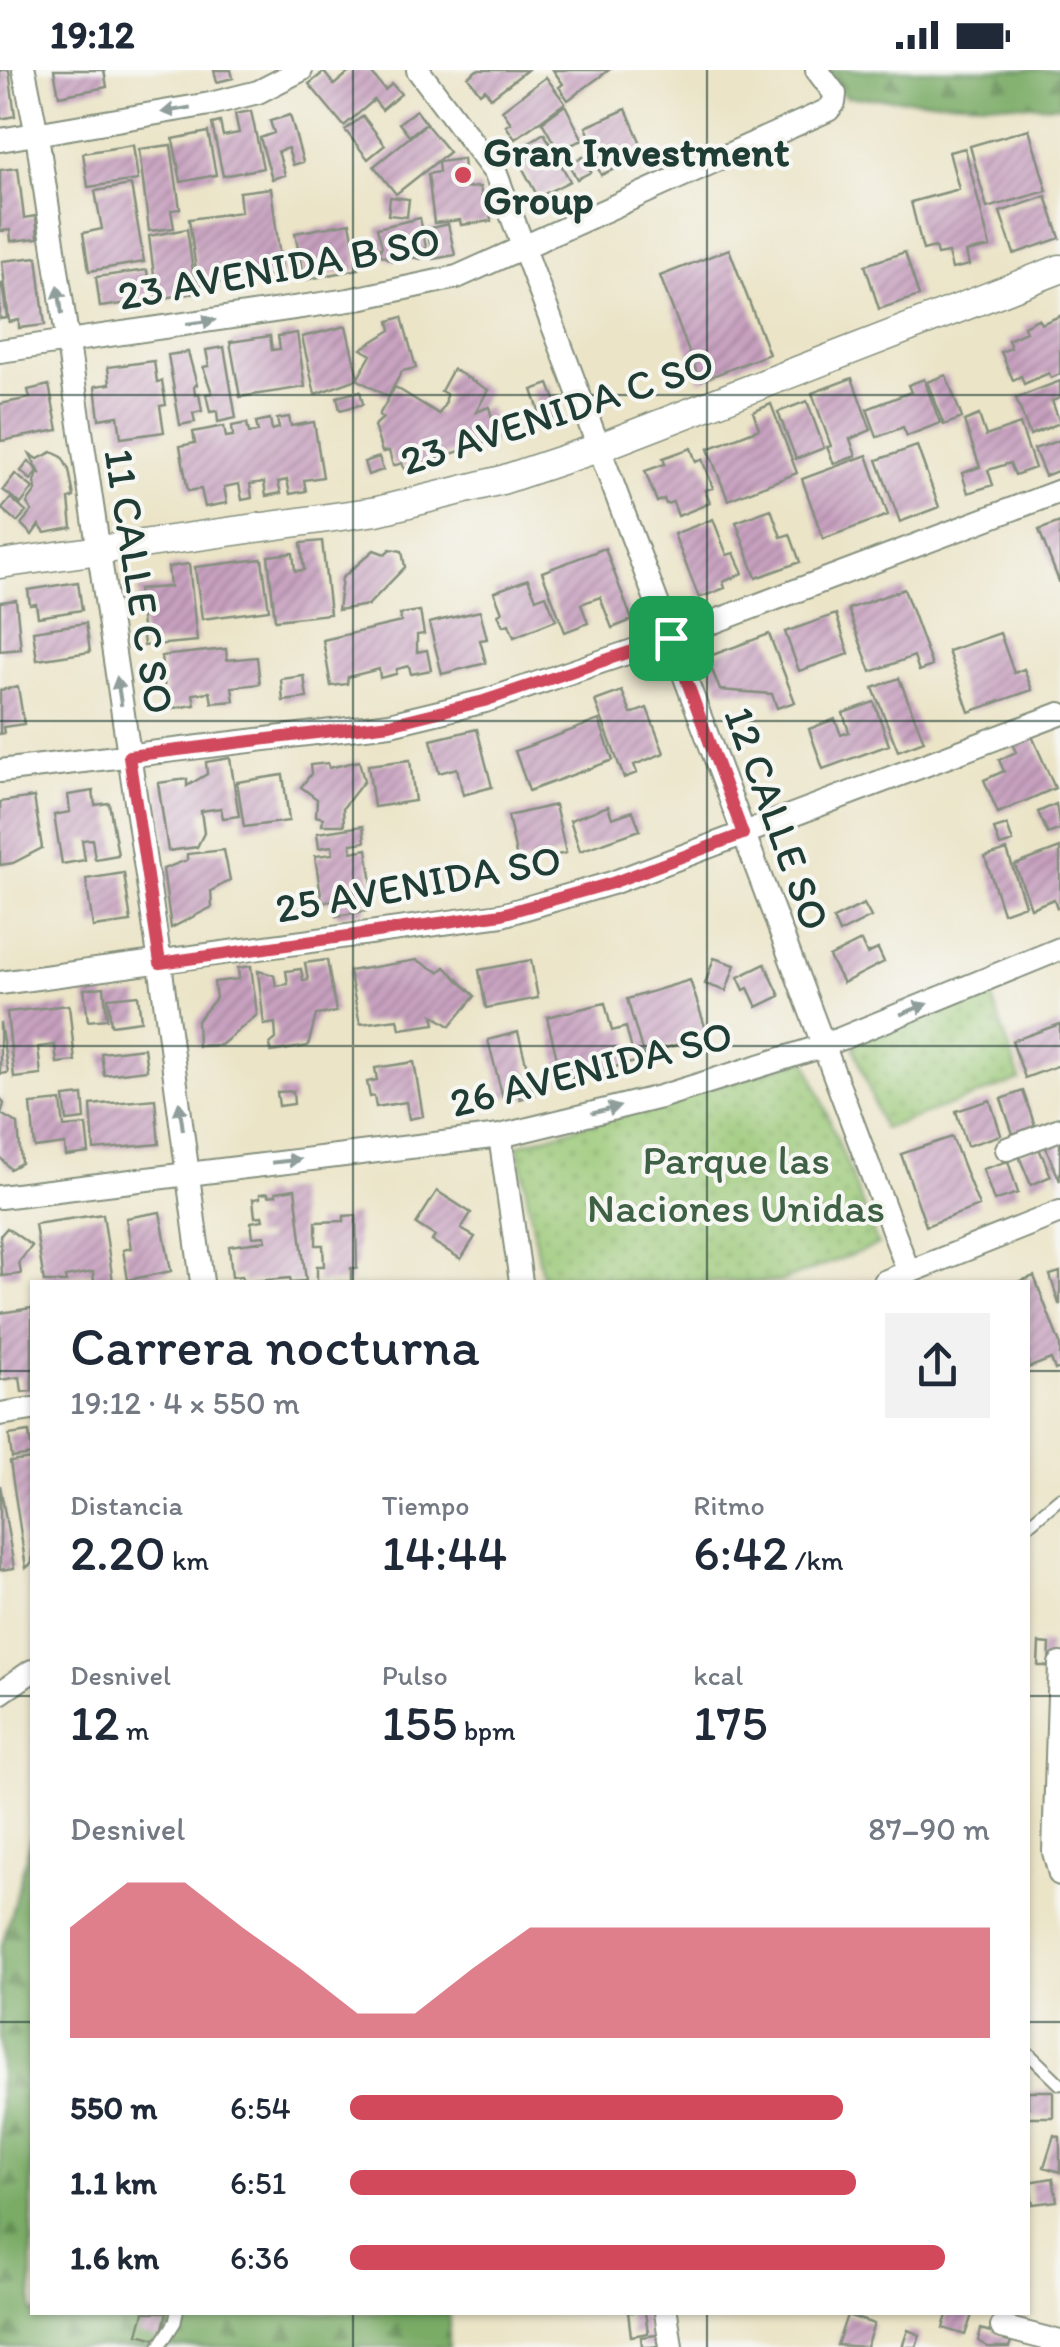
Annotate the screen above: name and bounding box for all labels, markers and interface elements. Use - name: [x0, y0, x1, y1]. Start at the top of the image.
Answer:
- text: 19:12: [50, 12, 134, 58]
- one-way arrow: [160, 103, 191, 118]
- place label: Gran Investment Group: [483, 126, 790, 225]
- marker: Gran Investment Group: [452, 164, 474, 186]
- street label: 23 AVENIDA B SO: [114, 214, 444, 321]
- one-way arrow: [51, 284, 67, 316]
- one-way arrow: [185, 314, 217, 330]
- street label: 23 AVENIDA C SO: [394, 337, 720, 486]
- street label: 11 CALLE C SO: [93, 445, 186, 717]
- pin: [629, 596, 714, 681]
- icon: arrive: [644, 611, 699, 666]
- one-way arrow: [110, 675, 126, 706]
- street label: 12 CALLE SO: [714, 699, 842, 937]
- street label: 25 AVENIDA SO: [271, 833, 565, 934]
- one-way arrow: [899, 1000, 929, 1016]
- street label: 26 AVENIDA SO: [445, 1009, 738, 1128]
- one-way arrow: [172, 1100, 188, 1132]
- one-way arrow: [591, 1102, 622, 1117]
- park label: Parque las Naciones Unidas: [587, 1134, 885, 1233]
- one-way arrow: [270, 1153, 302, 1169]
- text: Carrera nocturna: [70, 1313, 480, 1379]
- button: share: [885, 1313, 990, 1418]
- text: 19:12 · 4 × 550 m: [70, 1384, 300, 1422]
- text: Distancia: [70, 1488, 183, 1522]
- text: Tiempo: [382, 1488, 469, 1522]
- text: Ritmo: [693, 1488, 765, 1522]
- text: 2.20: [70, 1522, 166, 1583]
- text: 14:44: [382, 1522, 507, 1583]
- text: 6:42: [693, 1522, 788, 1583]
- text: km: [166, 1543, 209, 1577]
- text: /km: [788, 1543, 844, 1577]
- text: Desnivel: [70, 1658, 171, 1692]
- text: Pulso: [382, 1658, 448, 1692]
- text: kcal: [693, 1658, 743, 1692]
- text: 12: [70, 1692, 120, 1753]
- text: 155: [382, 1692, 457, 1753]
- text: 175: [693, 1692, 768, 1753]
- text: m: [120, 1713, 149, 1747]
- text: bpm: [457, 1713, 516, 1747]
- text: Desnivel: [70, 1810, 185, 1848]
- text: 87–90 m: [868, 1810, 990, 1848]
- text: 550 m: [70, 2089, 157, 2127]
- text: 6:54: [230, 2089, 291, 2127]
- text: 1.1 km: [70, 2164, 157, 2202]
- text: 6:51: [230, 2164, 286, 2202]
- text: 1.6 km: [70, 2239, 159, 2277]
- text: 6:36: [230, 2239, 289, 2277]

